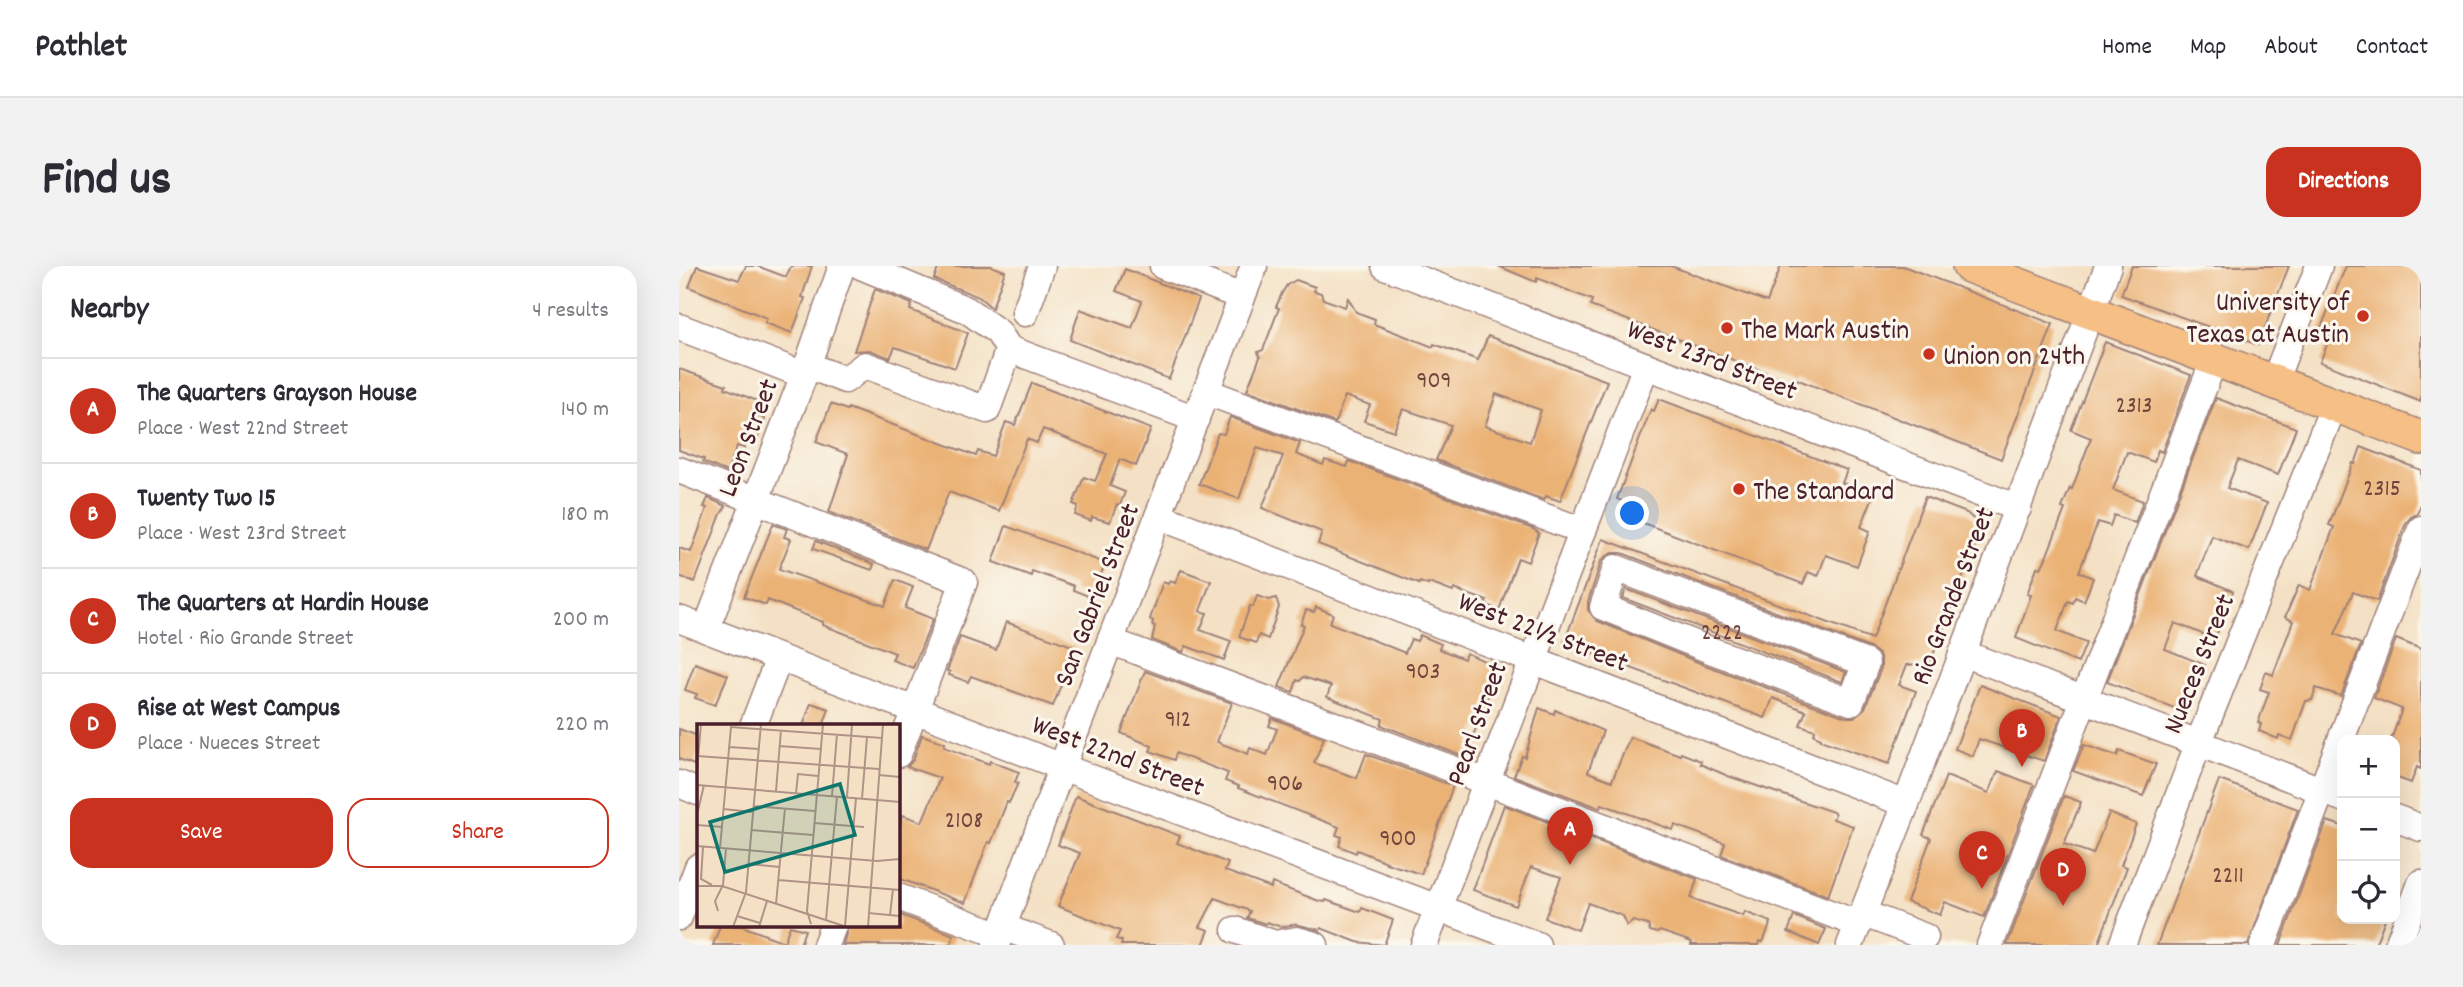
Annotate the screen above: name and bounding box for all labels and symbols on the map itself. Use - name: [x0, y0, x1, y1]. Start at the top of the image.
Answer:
- place label: University of Texas at Austin: [2186, 285, 2350, 357]
- marker: University of Texas at Austin: [2355, 308, 2371, 324]
- street label: West 23rd Street: [1620, 312, 1802, 414]
- place label: The Mark Austin: [1741, 313, 1909, 353]
- marker: The Mark Austin: [1719, 320, 1735, 336]
- place label: Union on 24th: [1943, 339, 2085, 379]
- marker: Union on 24th: [1921, 346, 1937, 362]
- house number: 909: [1416, 365, 1452, 399]
- street label: Leon Street: [710, 374, 791, 504]
- house number: 2313: [2115, 390, 2153, 424]
- house number: 2315: [2363, 473, 2401, 507]
- place label: The Standard: [1753, 474, 1894, 514]
- marker: The Standard: [1731, 481, 1747, 497]
- your location: [1615, 496, 1649, 530]
- street label: San Gabriel Street: [1046, 498, 1153, 693]
- street label: Rio Grande Street: [1903, 502, 2008, 692]
- street label: West 22½ Street: [1451, 584, 1633, 685]
- street label: Nueces Street: [2155, 589, 2248, 741]
- house number: 2222: [1701, 617, 1743, 651]
- house number: 903: [1406, 656, 1440, 690]
- street label: Pearl Street: [1439, 657, 1521, 792]
- house number: 912: [1165, 704, 1191, 738]
- street label: West 22nd Street: [1025, 707, 1209, 810]
- pin: B: [1999, 709, 2045, 767]
- inset map: [697, 724, 899, 928]
- house number: 906: [1267, 768, 1303, 802]
- house number: 2108: [945, 805, 983, 839]
- pin: A: [1547, 807, 1593, 865]
- house number: 900: [1379, 823, 1417, 857]
- pin: C: [1959, 831, 2005, 889]
- pin: D: [2040, 848, 2086, 906]
- house number: 2211: [2212, 860, 2244, 894]

